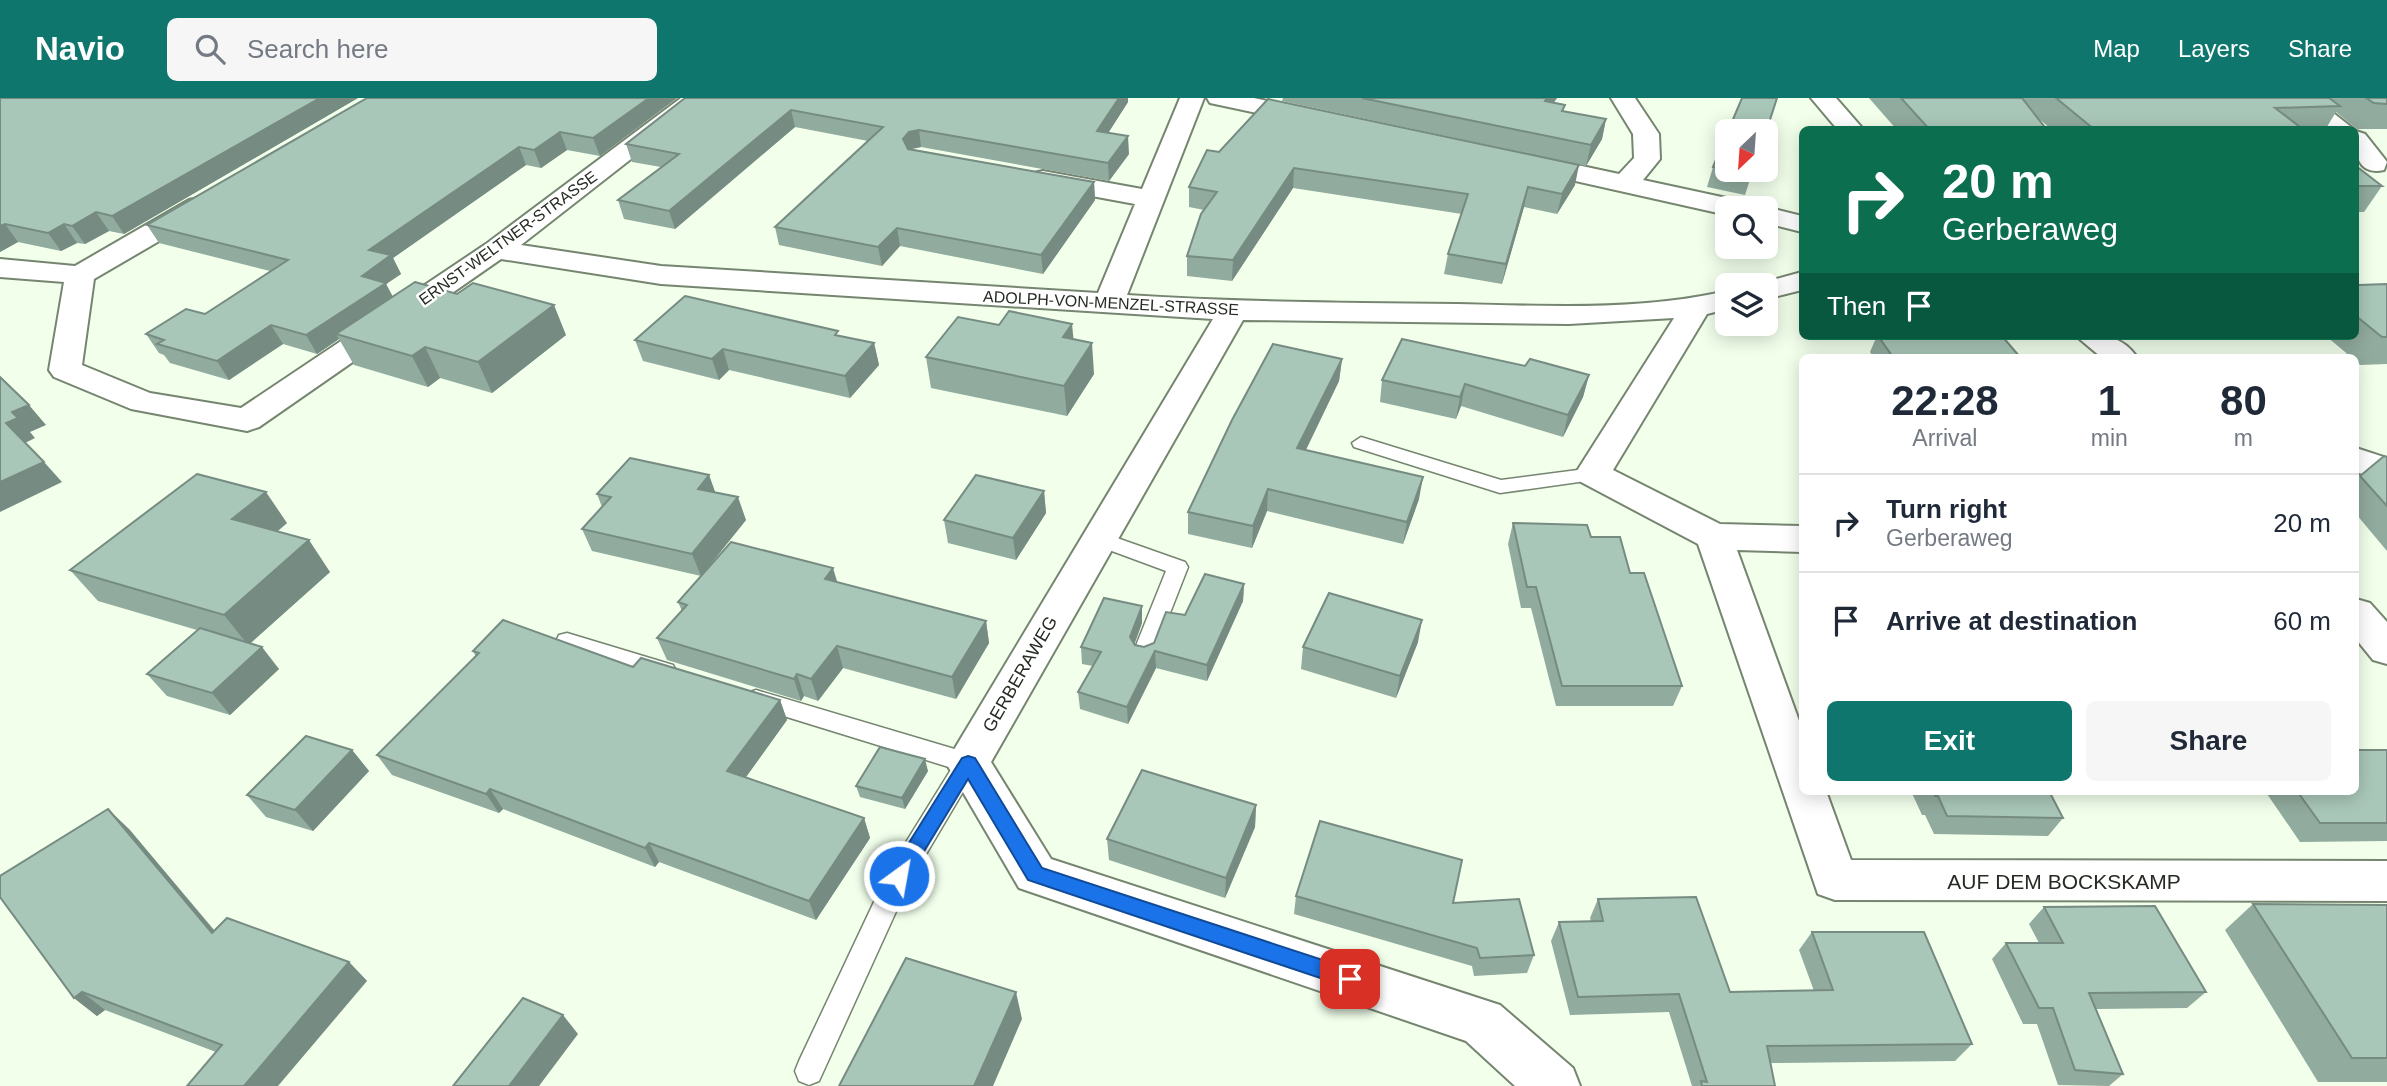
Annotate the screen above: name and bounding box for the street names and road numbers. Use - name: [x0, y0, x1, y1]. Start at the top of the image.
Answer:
- street label: ERNST-WELTNER-STRASSE: [416, 168, 600, 308]
- street label: ADOLPH-VON-MENZEL-STRASSE: [983, 288, 1239, 318]
- street label: GERBERAWEG: [979, 613, 1061, 735]
- street label: AUF DEM BOCKSKAMP: [1947, 870, 2181, 893]

